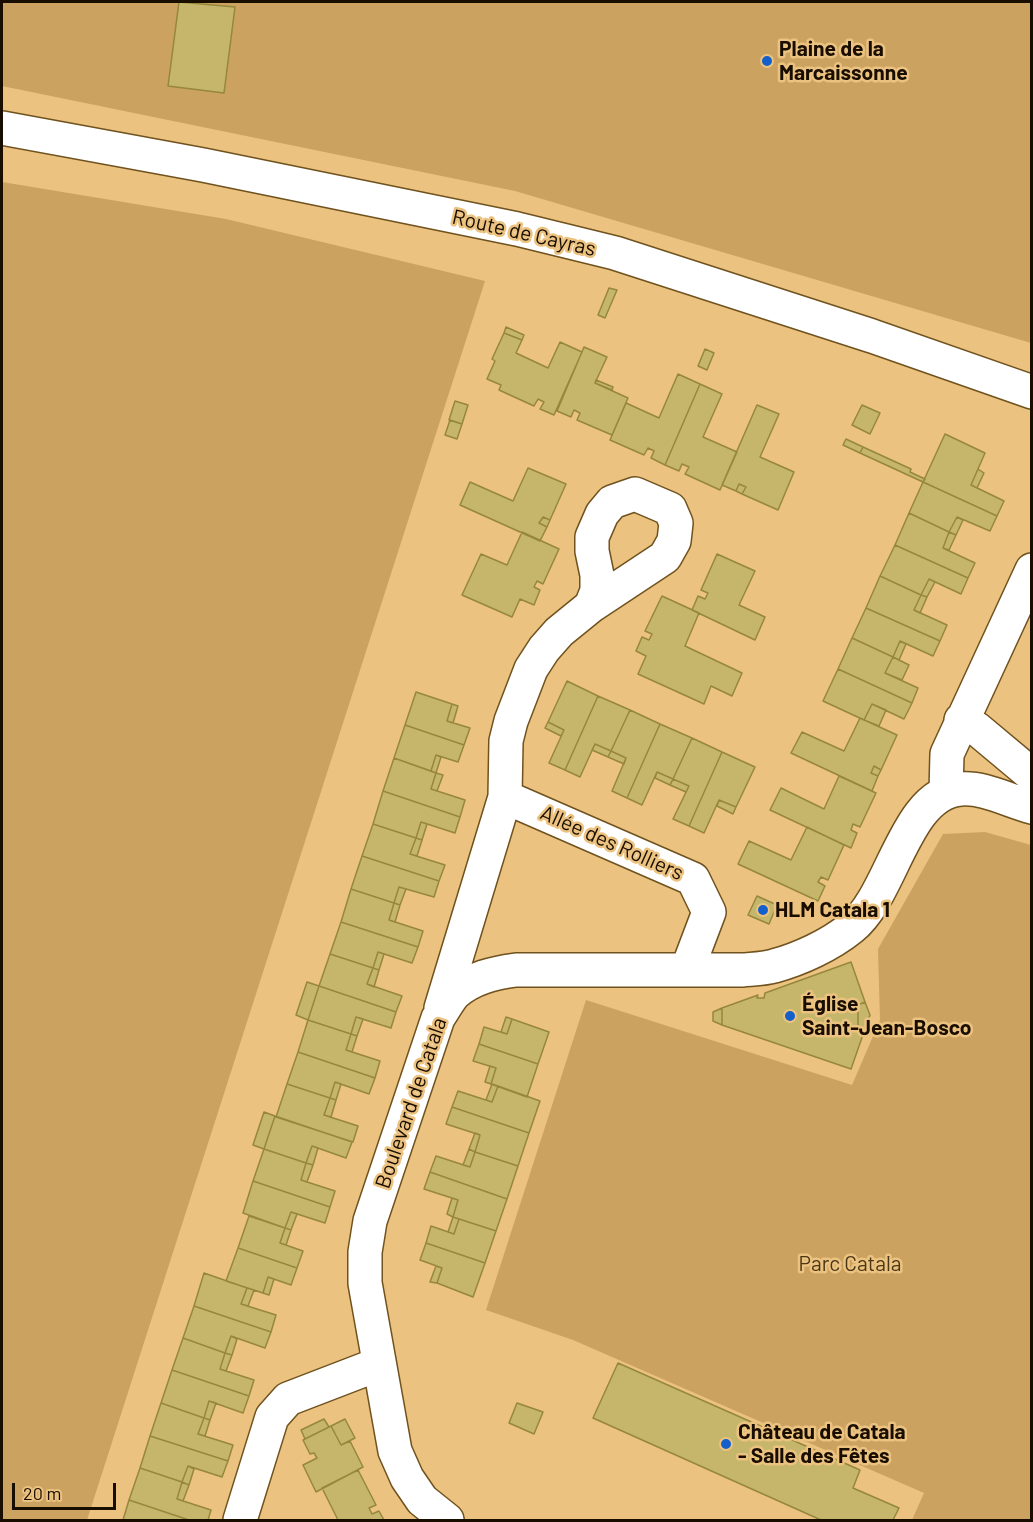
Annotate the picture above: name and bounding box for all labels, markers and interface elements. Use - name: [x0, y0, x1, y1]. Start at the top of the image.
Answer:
- place label: Plaine de la Marcaissonne: [779, 36, 908, 86]
- marker: Plaine de la Marcaissonne: [760, 54, 774, 68]
- street label: Route de Cayras: [450, 204, 598, 262]
- street label: Allée des Rolliers: [537, 800, 687, 886]
- place label: HLM Catala 1: [775, 897, 890, 923]
- marker: HLM Catala 1: [756, 903, 770, 917]
- place label: Église Saint-Jean-Bosco: [802, 991, 972, 1041]
- marker: Église Saint-Jean-Bosco: [783, 1009, 797, 1023]
- street label: Boulevard de Catala: [370, 1014, 452, 1192]
- park label: Parc Catala: [799, 1251, 901, 1277]
- place label: Château de Catala - Salle des Fêtes: [738, 1419, 906, 1469]
- marker: Château de Catala - Salle des Fêtes: [719, 1437, 733, 1451]
- scale bar: [15, 1471, 118, 1509]
- text: 20 m: [23, 1482, 61, 1504]

